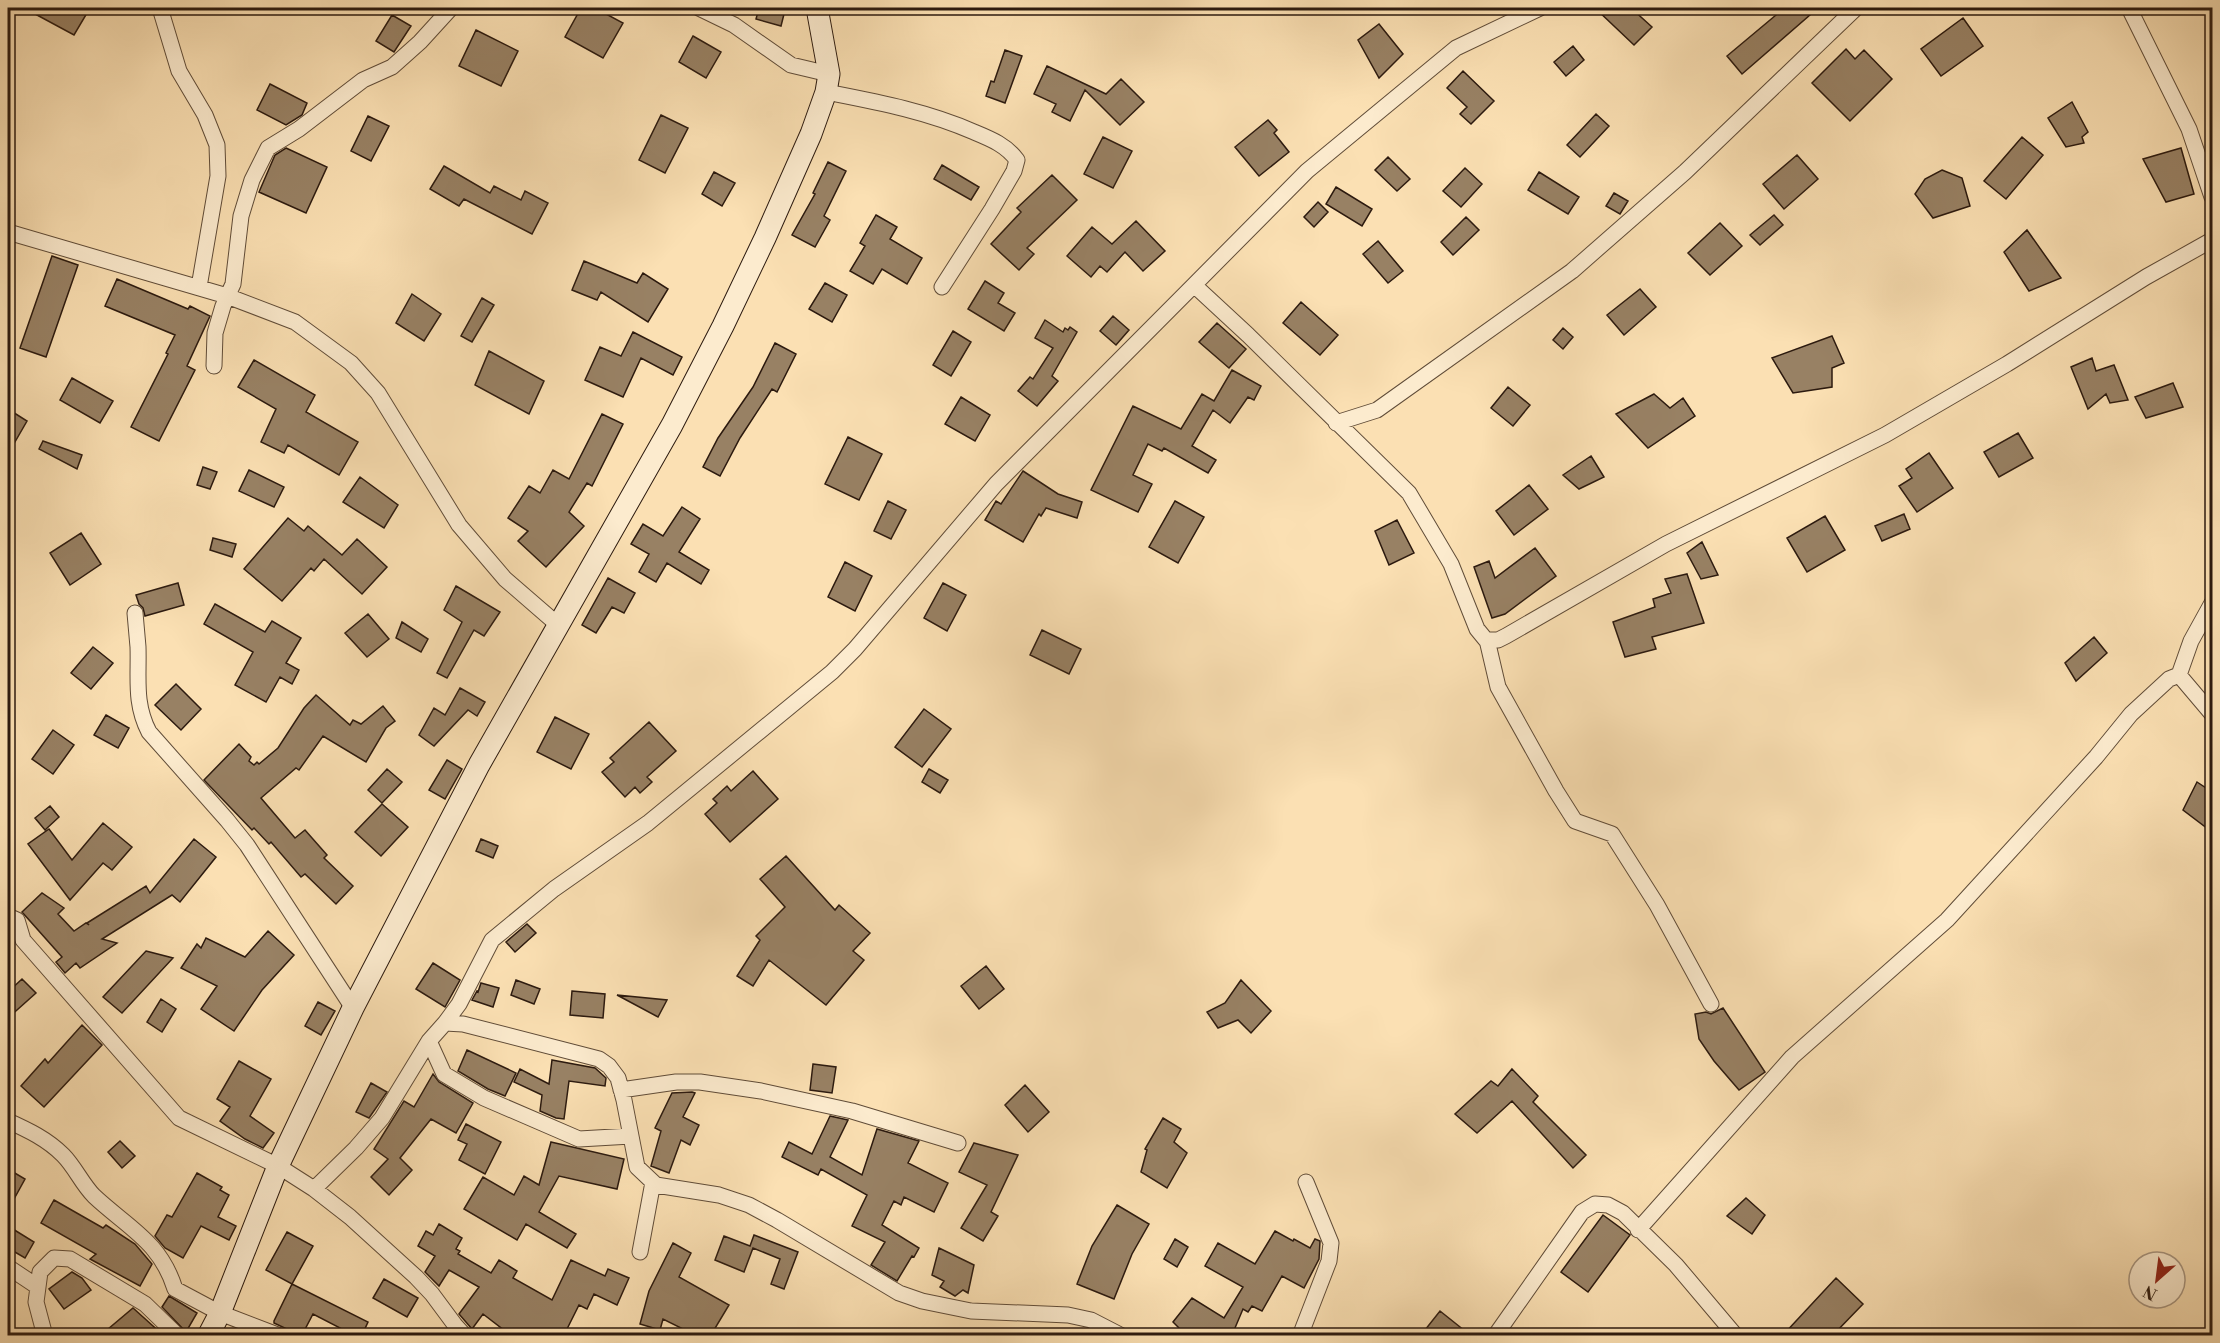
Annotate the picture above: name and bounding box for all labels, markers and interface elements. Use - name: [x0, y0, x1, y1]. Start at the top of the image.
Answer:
- north arrow: [2127, 1250, 2187, 1310]
- text: N: [2140, 1280, 2161, 1304]

